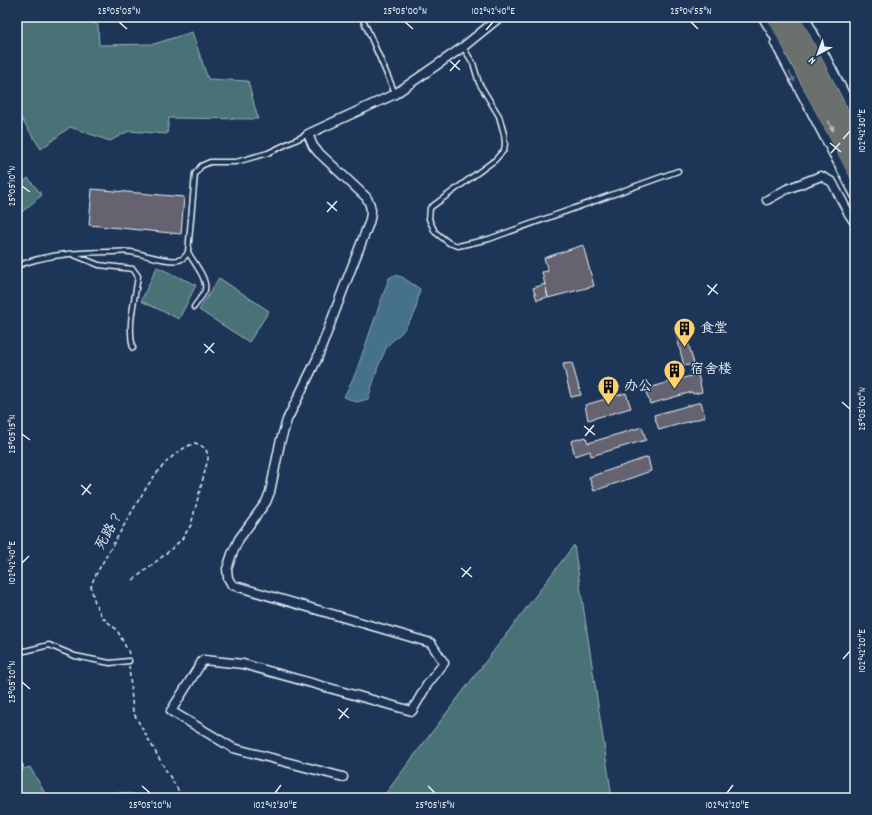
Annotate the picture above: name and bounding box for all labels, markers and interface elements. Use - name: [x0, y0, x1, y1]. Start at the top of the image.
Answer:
- text: 25°05'05"N: [98, 5, 140, 19]
- text: 25°05'00"N: [383, 5, 427, 19]
- text: 102°42'40"E: [471, 5, 515, 19]
- text: 25°04'55"N: [670, 5, 712, 19]
- north arrow: [798, 34, 838, 74]
- text: N: [805, 52, 820, 68]
- one-way arrow: [789, 71, 795, 82]
- text: 102°42'30"E: [856, 109, 870, 153]
- one-way arrow: [828, 120, 835, 132]
- text: 25°05'10"N: [6, 166, 20, 206]
- building icon: 食堂: [672, 316, 698, 349]
- place label: 食堂: [700, 319, 728, 339]
- building icon: 宿舍楼: [661, 357, 687, 390]
- place label: 宿舍楼: [690, 360, 732, 380]
- building icon: 办公: [595, 374, 621, 407]
- place label: 办公: [624, 377, 652, 397]
- text: 25°05'00"N: [856, 387, 870, 431]
- text: 25°05'15"N: [6, 414, 20, 454]
- street label: 死路？: [91, 508, 129, 554]
- text: 102°42'40"E: [6, 541, 20, 585]
- text: 102°42'20"E: [856, 629, 870, 673]
- text: 25°05'20"N: [6, 661, 20, 703]
- text: 25°05'20"N: [129, 799, 171, 813]
- text: 102°42'30"E: [253, 799, 297, 813]
- text: 25°05'15"N: [415, 799, 455, 813]
- text: 102°42'20"E: [705, 799, 749, 813]

